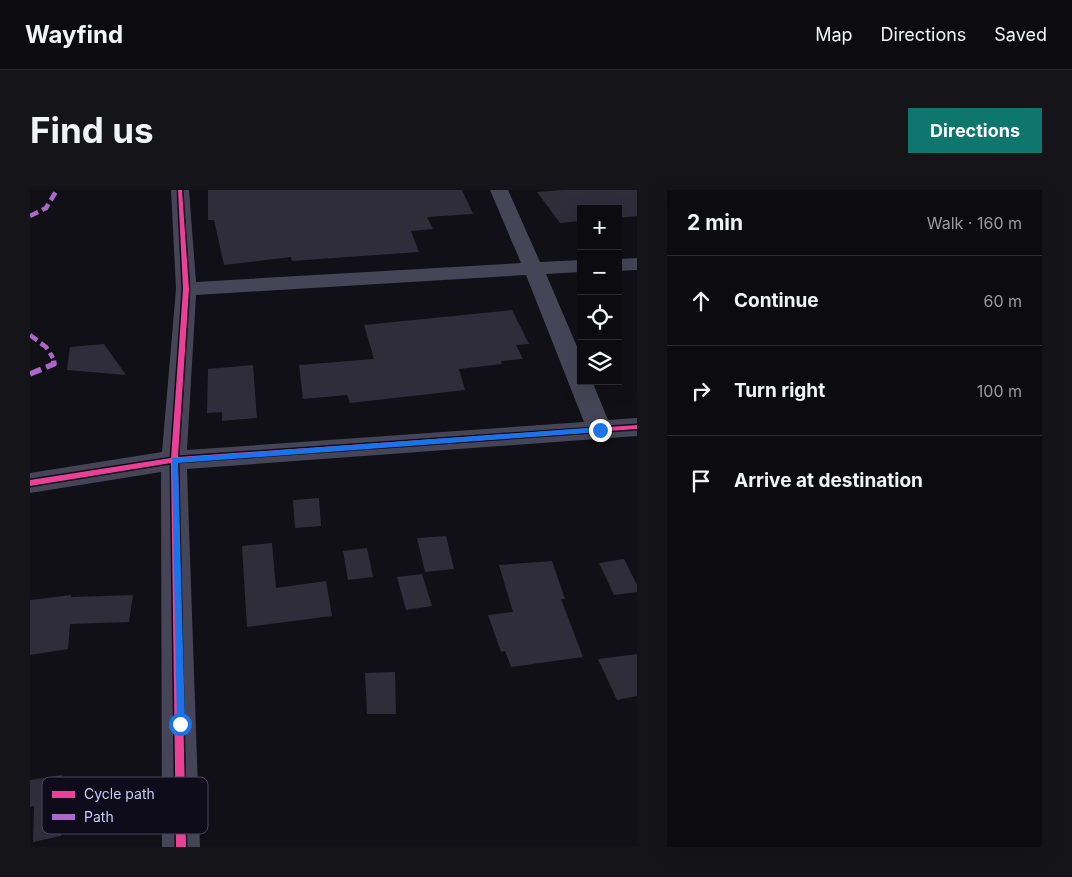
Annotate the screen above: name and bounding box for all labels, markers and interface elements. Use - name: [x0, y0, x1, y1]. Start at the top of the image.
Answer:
- text: Wayfind: [25, 20, 123, 49]
- text: Map: [815, 24, 853, 45]
- text: Directions: [881, 24, 966, 45]
- text: Saved: [994, 24, 1047, 45]
- button: Directions: [908, 108, 1042, 153]
- text: Find us: [30, 109, 154, 151]
- map controls: [577, 205, 622, 385]
- button: +: [577, 205, 622, 250]
- text: 2 min: [687, 210, 743, 235]
- text: Walk · 160 m: [927, 213, 1022, 233]
- button: −: [577, 250, 622, 295]
- icon: ahead: [687, 287, 715, 315]
- text: Continue: [734, 289, 819, 312]
- text: 60 m: [983, 291, 1022, 311]
- button: locate: [577, 295, 622, 340]
- button: layers: [577, 340, 622, 385]
- icon: right: [687, 377, 715, 405]
- text: Turn right: [734, 379, 825, 402]
- text: 100 m: [977, 381, 1022, 401]
- route end: [589, 419, 612, 442]
- icon: arrive: [687, 467, 715, 495]
- text: Arrive at destination: [734, 469, 923, 492]
- route start: [169, 713, 192, 736]
- legend: [42, 777, 208, 834]
- text: Cycle path: [84, 785, 155, 802]
- text: Path: [84, 808, 114, 825]

